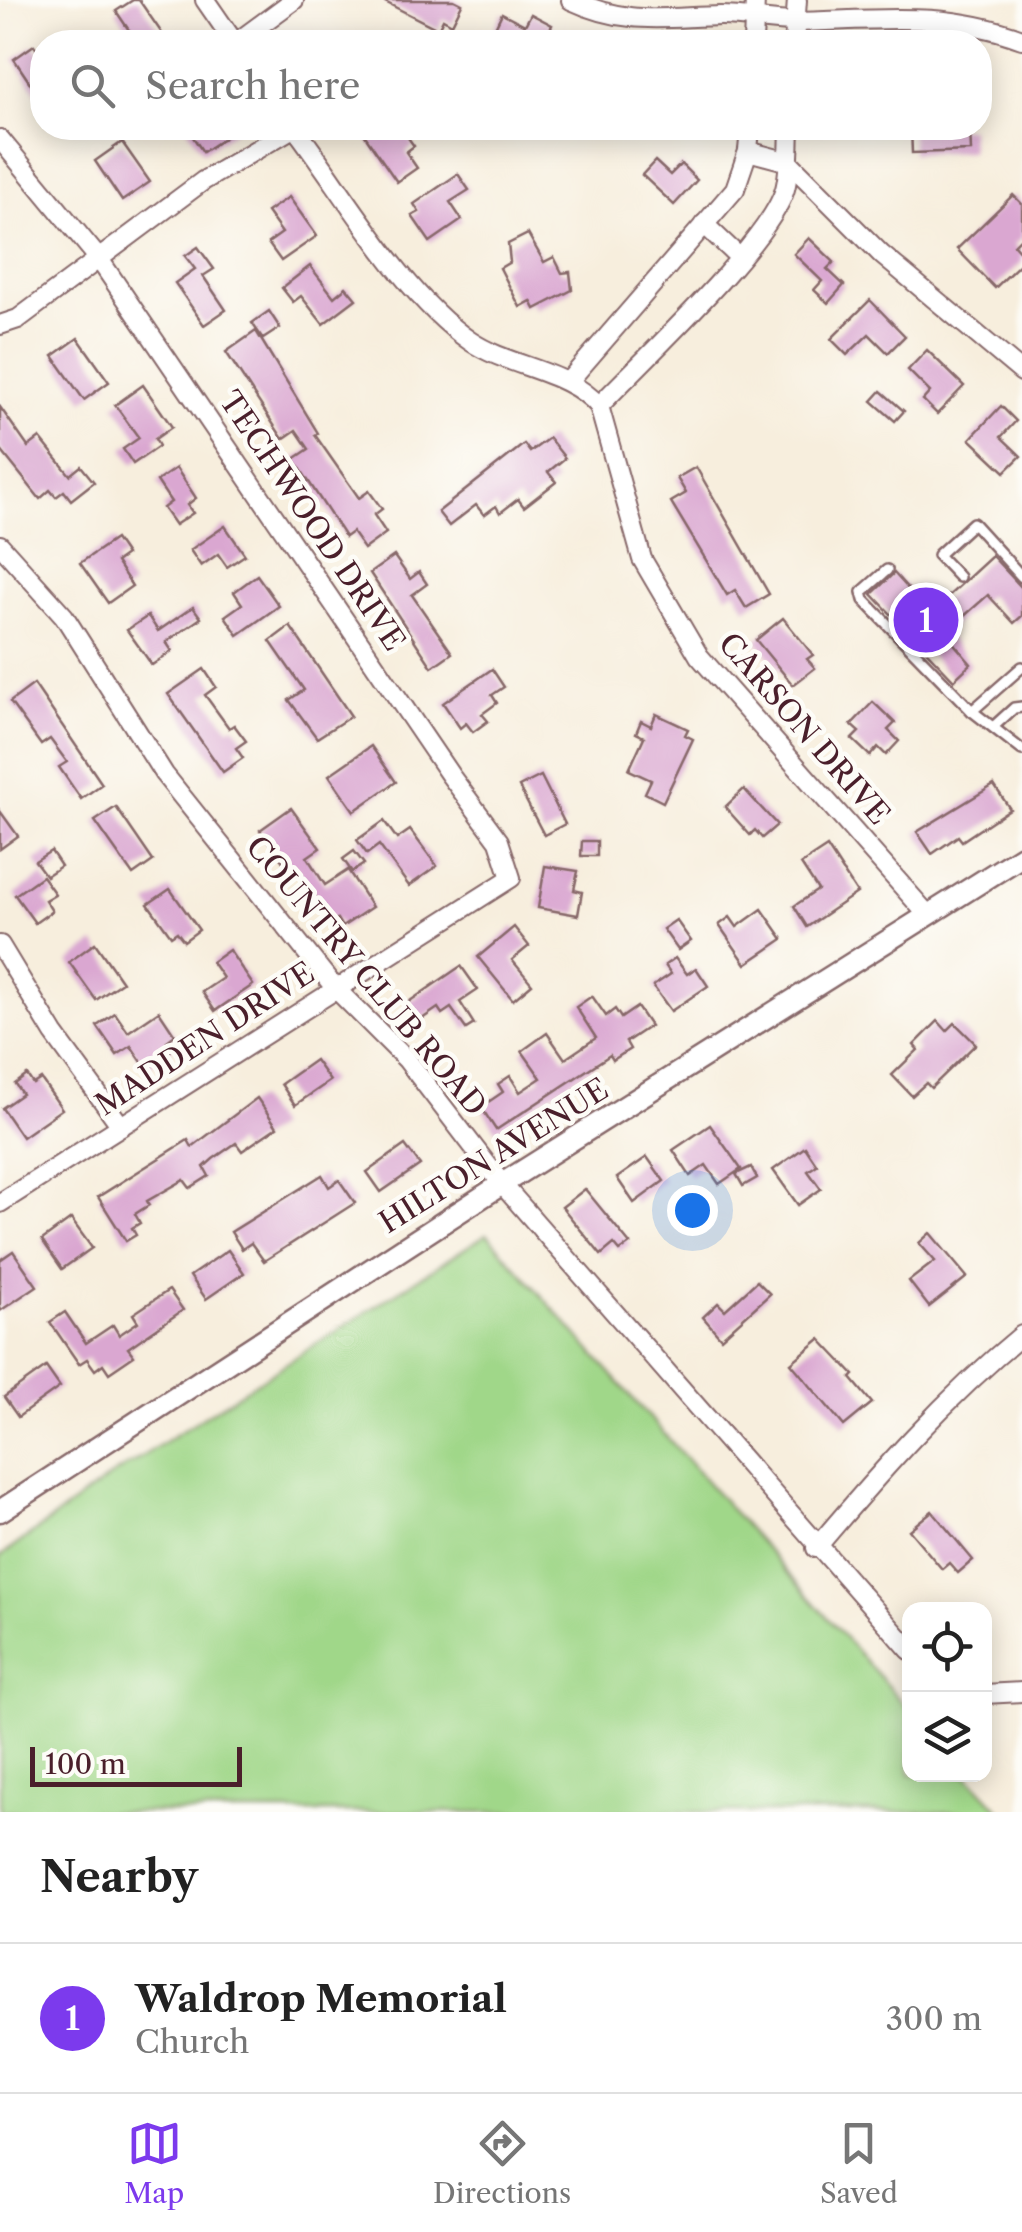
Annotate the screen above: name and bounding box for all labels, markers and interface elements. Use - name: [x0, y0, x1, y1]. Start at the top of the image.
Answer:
- search box: [30, 30, 992, 140]
- icon: search: [65, 58, 120, 113]
- text: Search here: [145, 62, 360, 109]
- street label: TECHWOOD DRIVE: [212, 384, 413, 658]
- pin: 1: [894, 582, 958, 658]
- street label: CARSON DRIVE: [711, 625, 898, 832]
- street label: COUNTRY CLUB ROAD: [238, 828, 494, 1123]
- street label: MADDEN DRIVE: [88, 954, 321, 1123]
- street label: HILTON AVENUE: [372, 1070, 615, 1241]
- your location: [667, 1185, 718, 1236]
- map controls: [902, 1602, 992, 1782]
- button: locate: [902, 1602, 992, 1692]
- button: layers: [902, 1692, 992, 1782]
- scale bar: [30, 1742, 242, 1786]
- text: 100 m: [45, 1747, 126, 1781]
- text: Nearby: [40, 1851, 198, 1903]
- text: Waldrop Memorial: [135, 1975, 507, 2022]
- text: 1: [65, 1999, 80, 2038]
- text: 300 m: [885, 1999, 982, 2038]
- text: Church: [135, 2022, 249, 2061]
- tab: Map: [124, 2116, 184, 2210]
- tab: Directions: [433, 2116, 571, 2210]
- tab: Saved: [820, 2116, 898, 2210]

